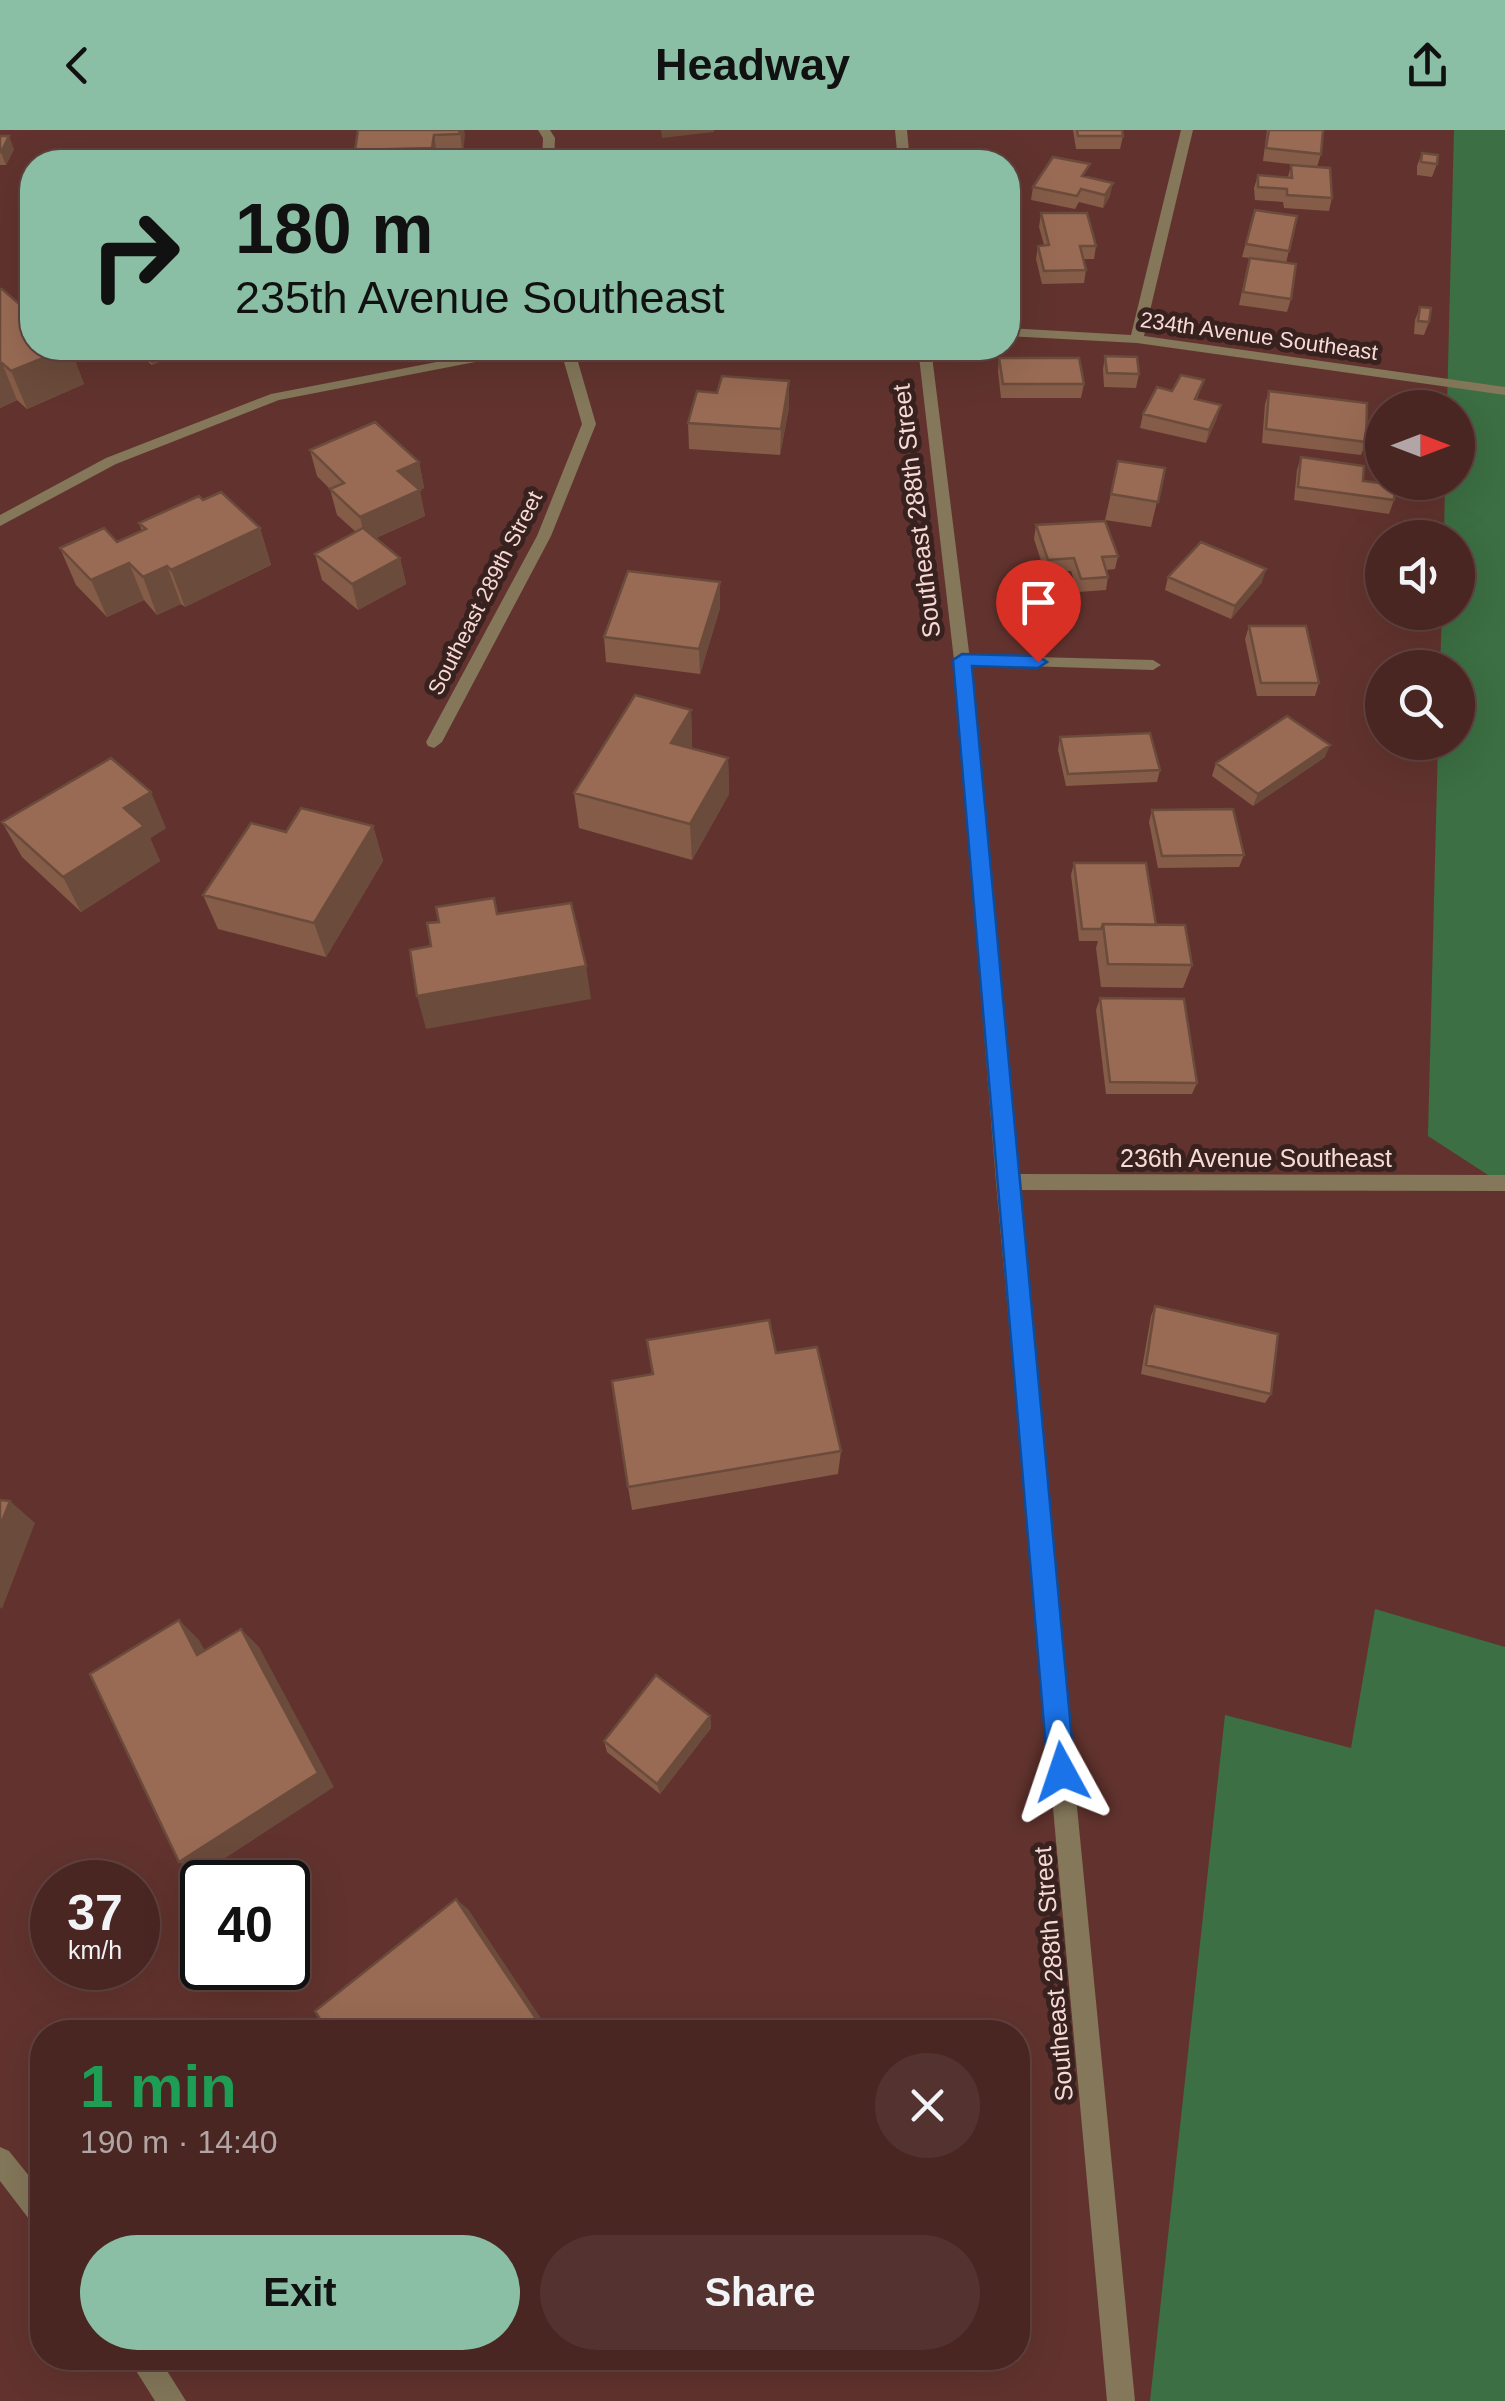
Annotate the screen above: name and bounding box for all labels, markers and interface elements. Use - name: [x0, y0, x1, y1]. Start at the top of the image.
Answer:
- icon: back: [50, 38, 105, 93]
- icon: share: [1400, 38, 1455, 93]
- text: Headway: [655, 39, 850, 90]
- icon: right: [70, 190, 200, 320]
- text: 180 m: [235, 190, 433, 268]
- text: 235th Avenue Southeast: [235, 272, 725, 323]
- street label: 234th Avenue Southeast: [1139, 307, 1379, 365]
- street label: Southeast 288th Street: [887, 382, 945, 640]
- north arrow: [1365, 390, 1475, 500]
- map controls: [1365, 390, 1475, 760]
- street label: Southeast 289th Street: [423, 487, 547, 699]
- button: sound: [1365, 520, 1475, 630]
- pin: [996, 560, 1081, 663]
- icon: arrive: [1011, 575, 1066, 630]
- button: search: [1365, 650, 1475, 760]
- street label: 236th Avenue Southeast: [1120, 1144, 1392, 1172]
- position arrow: [1010, 1720, 1114, 1824]
- street label: Southeast 288th Street: [1028, 1845, 1078, 2103]
- speed limit sign: 40: [180, 1860, 310, 1990]
- text: 37: [67, 1885, 123, 1941]
- text: km/h: [68, 1936, 122, 1964]
- text: 1 min: [80, 2053, 237, 2120]
- button: close: [875, 2053, 980, 2158]
- text: 190 m · 14:40: [80, 2124, 277, 2160]
- button: Exit: [80, 2235, 520, 2350]
- button: Share: [540, 2235, 980, 2350]

